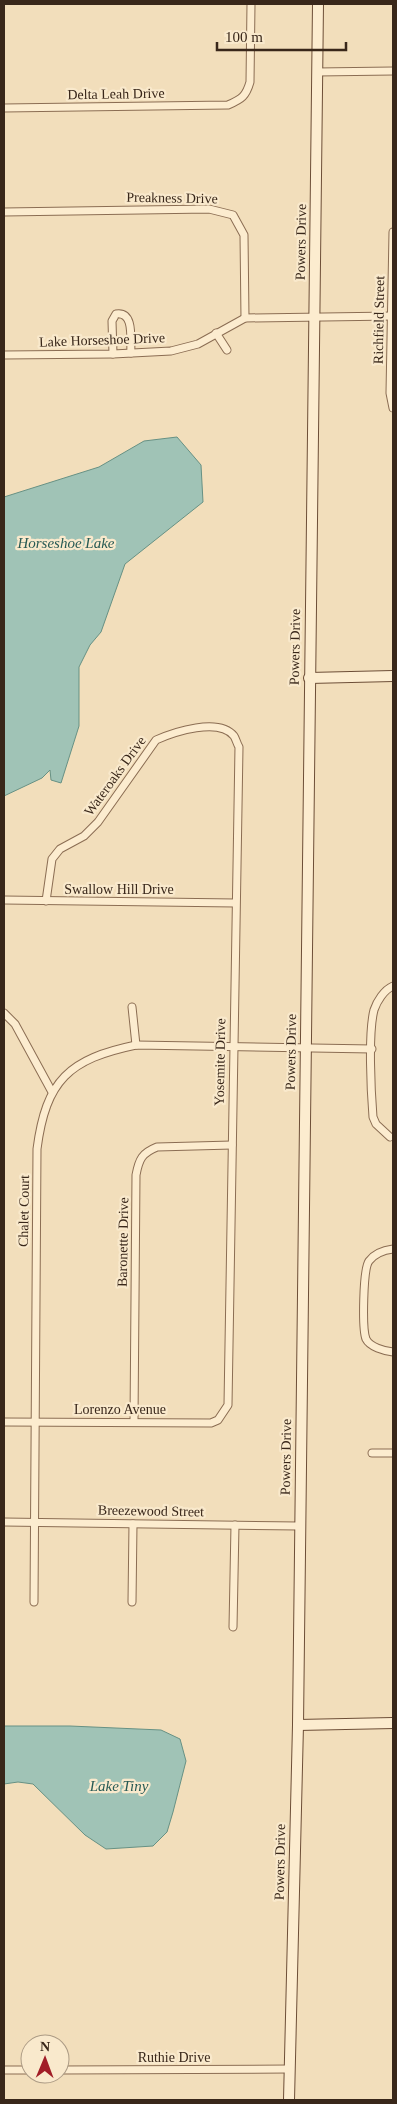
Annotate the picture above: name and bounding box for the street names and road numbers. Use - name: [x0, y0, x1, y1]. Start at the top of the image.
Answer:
- street label: Delta Leah Drive: [67, 86, 165, 102]
- street label: Preakness Drive: [126, 190, 218, 206]
- street label: Powers Drive: [293, 204, 309, 280]
- street label: Richfield Street: [371, 276, 387, 364]
- street label: Lake Horseshoe Drive: [39, 330, 165, 350]
- street label: Powers Drive: [287, 609, 303, 685]
- street label: Wateroaks Drive: [81, 734, 149, 818]
- street label: Swallow Hill Drive: [64, 882, 174, 897]
- street label: Powers Drive: [283, 1014, 299, 1090]
- street label: Yosemite Drive: [212, 1018, 228, 1106]
- street label: Chalet Court: [16, 1175, 32, 1247]
- street label: Baronette Drive: [115, 1197, 131, 1287]
- street label: Lorenzo Avenue: [74, 1402, 166, 1417]
- street label: Powers Drive: [278, 1419, 294, 1495]
- street label: Breezewood Street: [98, 1503, 204, 1519]
- street label: Powers Drive: [272, 1824, 288, 1900]
- street label: Ruthie Drive: [138, 2050, 210, 2065]

